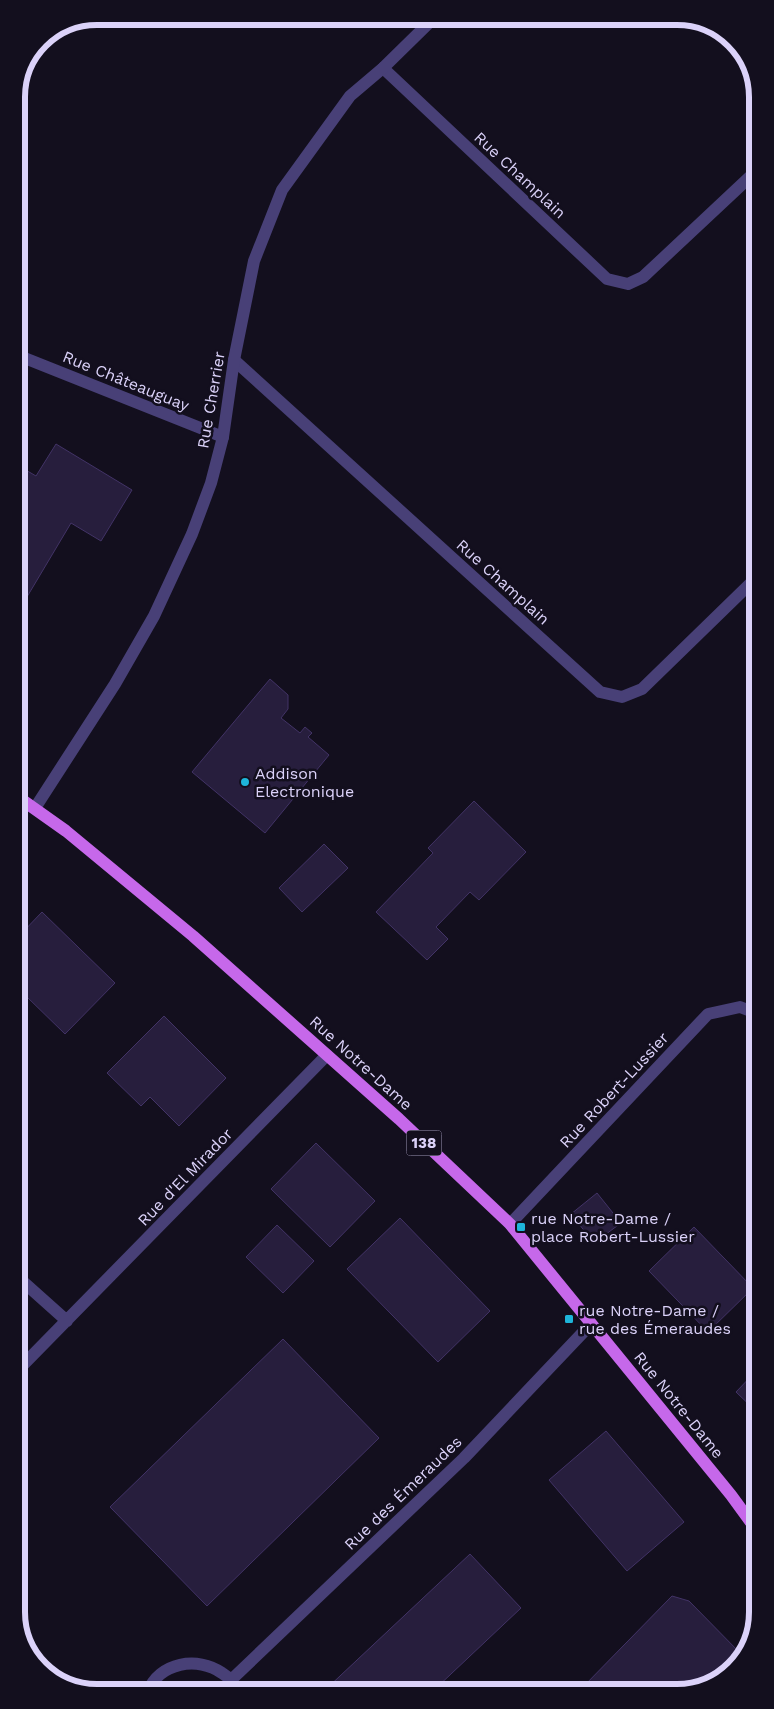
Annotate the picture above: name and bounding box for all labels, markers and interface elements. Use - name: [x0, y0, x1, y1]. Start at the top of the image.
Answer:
- street label: Rue Champlain: [470, 128, 570, 222]
- street label: Rue Châteauguay: [60, 347, 193, 415]
- street label: Rue Cherrier: [193, 350, 229, 450]
- street label: Rue Champlain: [453, 535, 553, 629]
- place label: Addison Electronique: [255, 764, 354, 801]
- marker: Addison Electronique: [239, 776, 251, 788]
- street label: Rue Notre-Dame: [306, 1012, 416, 1114]
- street label: Rue Robert-Lussier: [556, 1028, 673, 1152]
- street label: Rue d'El Mirador: [134, 1124, 237, 1230]
- road number: 138: [406, 1130, 442, 1156]
- place label: rue Notre-Dame / place Robert-Lussier: [531, 1209, 695, 1246]
- marker: rue Notre-Dame / place Robert-Lussier: [515, 1221, 527, 1233]
- place label: rue Notre-Dame / rue des Émeraudes: [579, 1301, 731, 1338]
- marker: rue Notre-Dame / rue des Émeraudes: [563, 1313, 575, 1325]
- street label: Rue Notre-Dame: [630, 1348, 728, 1462]
- street label: Rue des Émeraudes: [340, 1432, 466, 1554]

